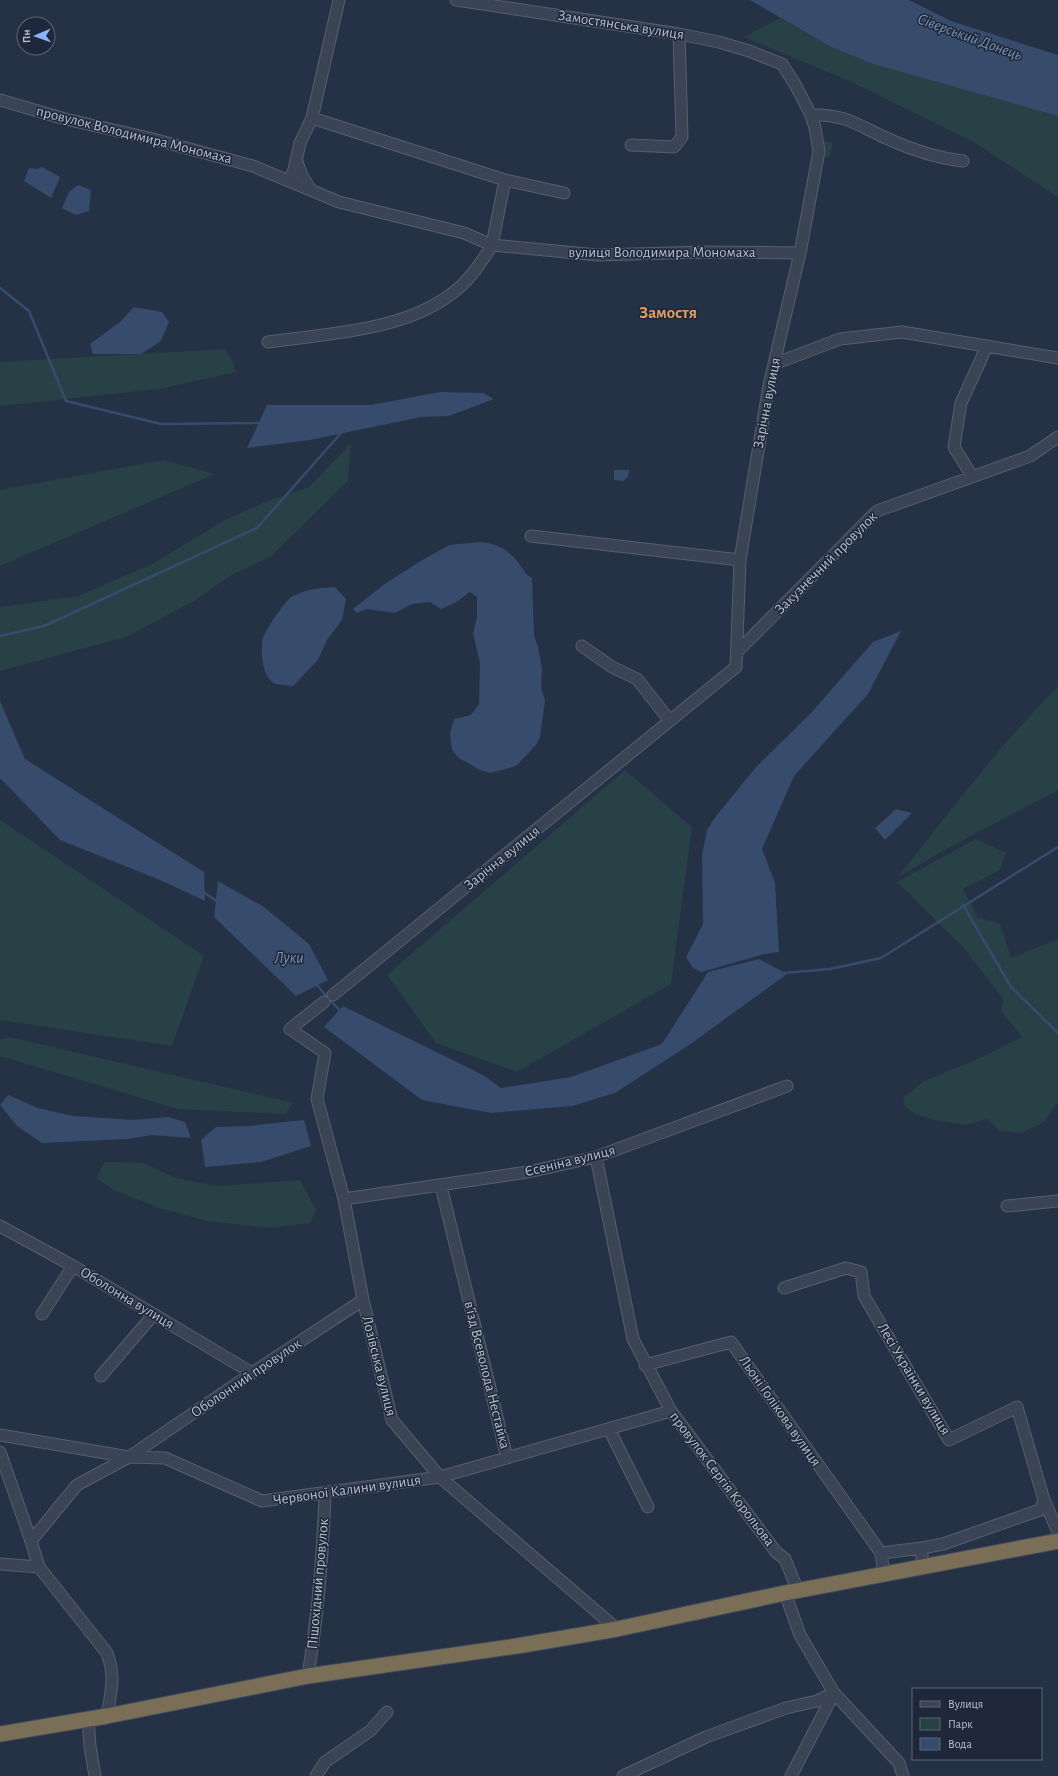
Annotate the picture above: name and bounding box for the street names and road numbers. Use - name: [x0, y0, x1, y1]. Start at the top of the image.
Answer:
- street label: Замостянська вулиця: [557, 8, 685, 42]
- street label: провулок Володимира Мономаха: [34, 103, 234, 167]
- street label: вулиця Володимира Мономаха: [568, 245, 756, 260]
- street label: Зарічна вулиця: [751, 356, 783, 450]
- street label: Закузнечний провулок: [772, 509, 880, 617]
- street label: Зарічна вулиця: [461, 823, 543, 893]
- street label: Єсеніна вулиця: [523, 1143, 617, 1179]
- street label: Оболонна вулиця: [77, 1264, 177, 1332]
- street label: в’їзд Всеволода Нестайка: [461, 1300, 513, 1451]
- street label: Лозівська вулиця: [359, 1314, 399, 1418]
- street label: Лесі Українки вулиця: [875, 1320, 953, 1438]
- street label: Оболонний провулок: [188, 1336, 304, 1420]
- street label: Льоні Голікова вулиця: [736, 1353, 824, 1469]
- street label: провулок Сергія Корольова: [667, 1409, 777, 1549]
- street label: Червоної Калини вулиця: [272, 1472, 422, 1508]
- street label: Пішохідний провулок: [305, 1518, 331, 1650]

